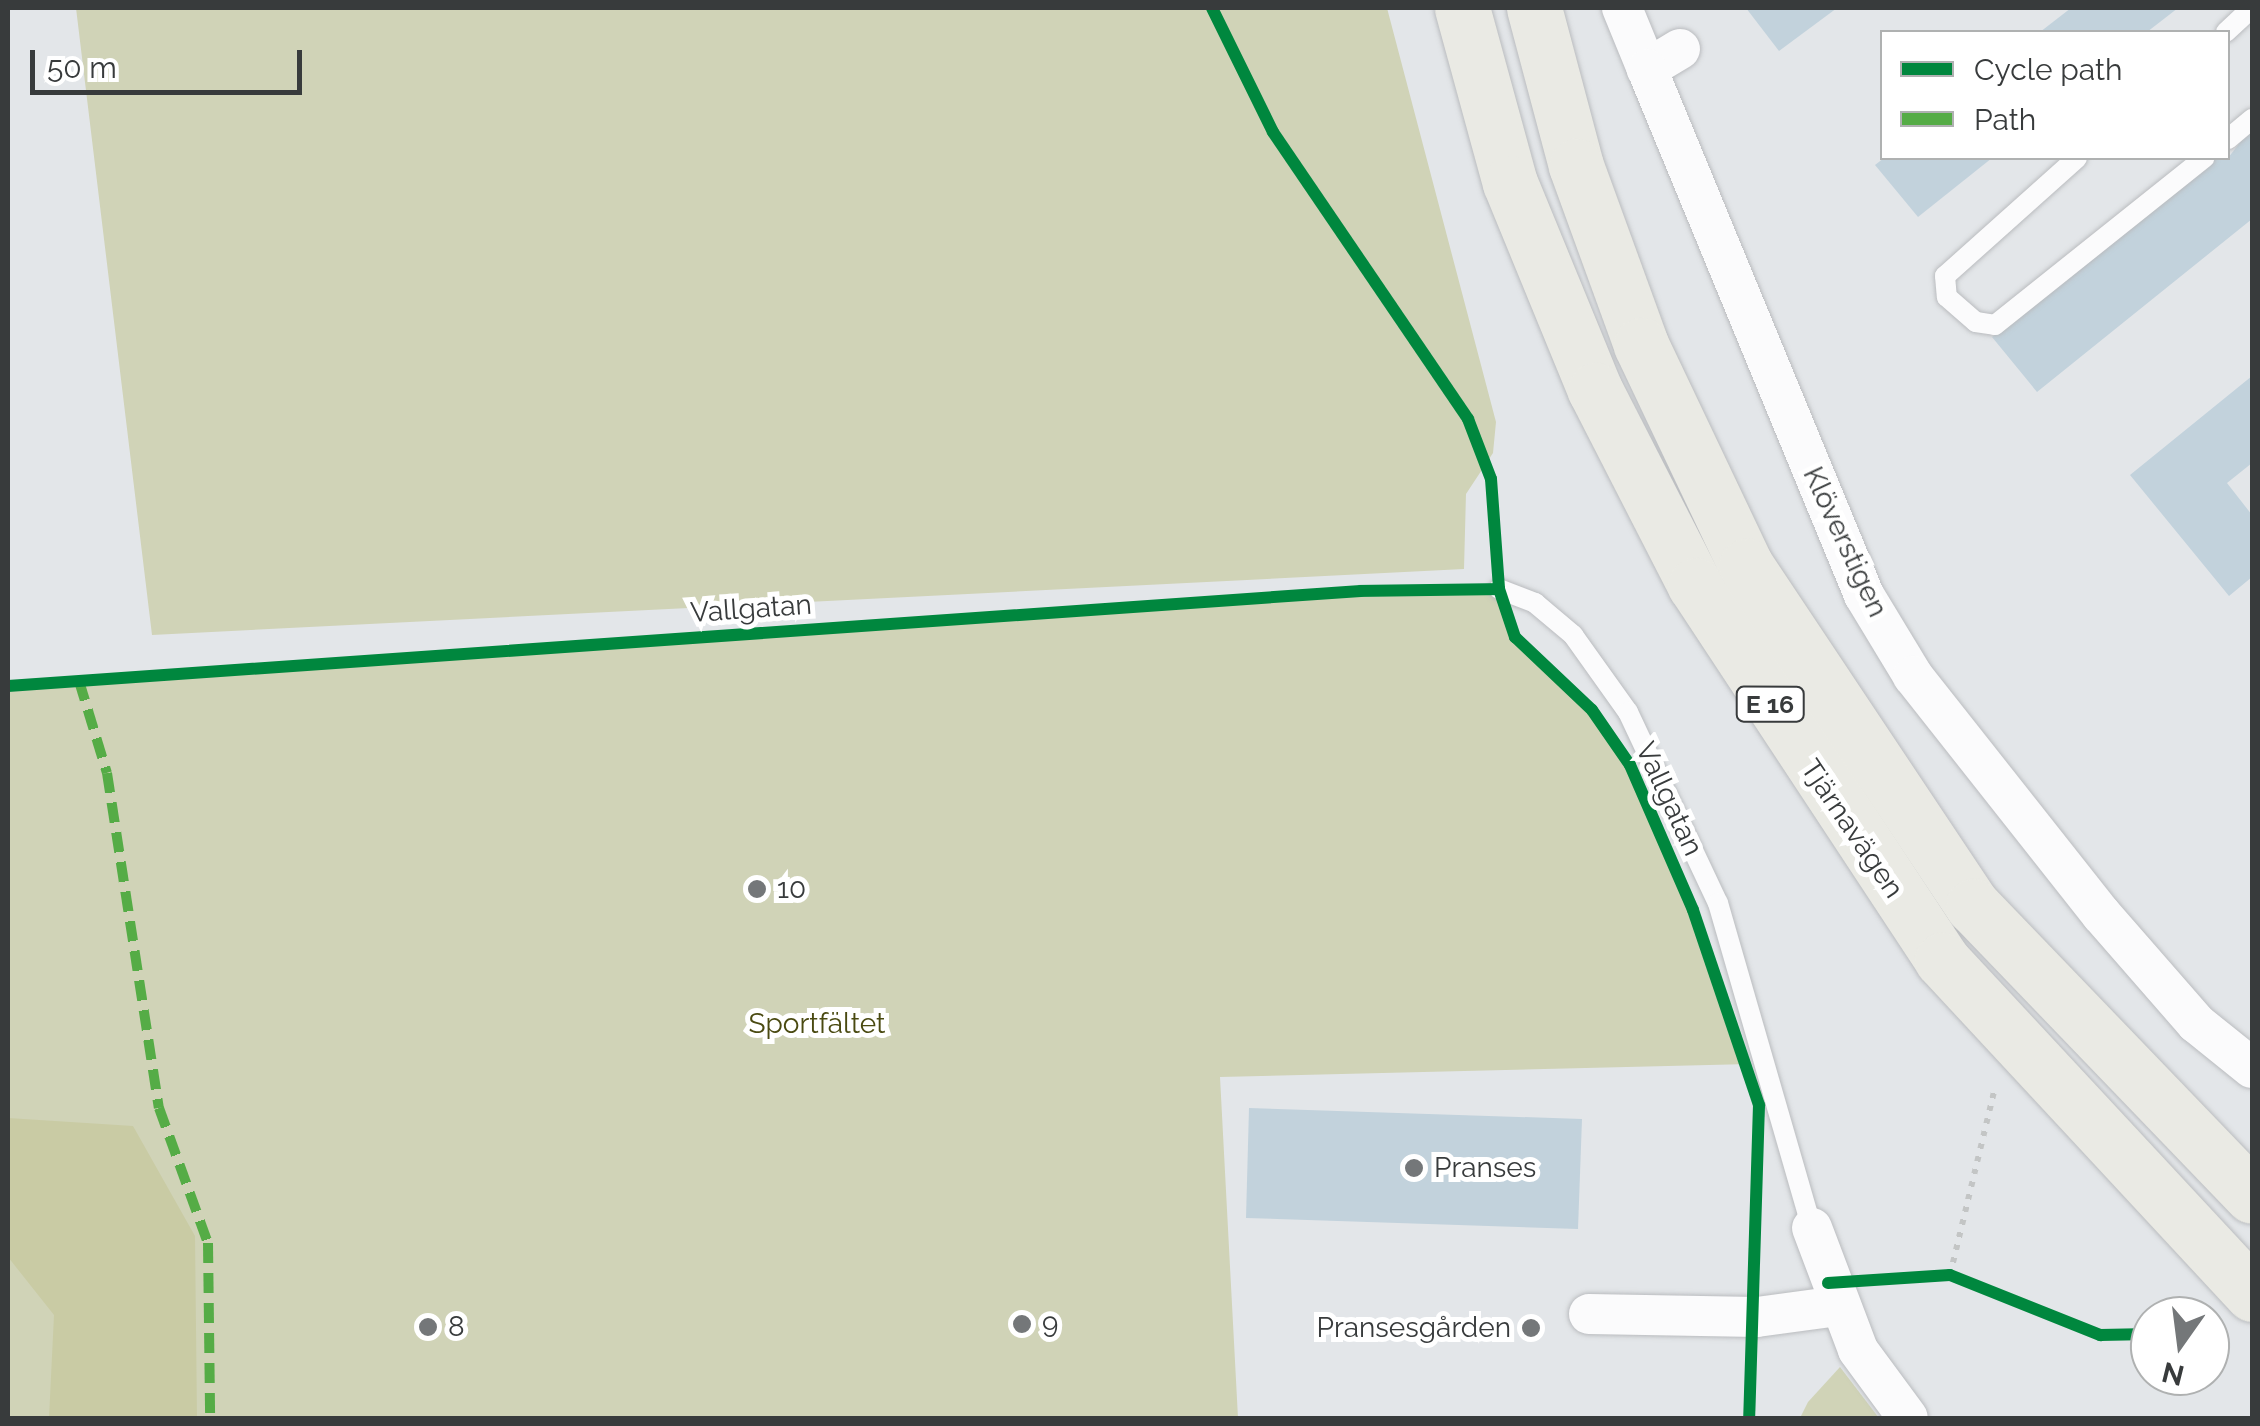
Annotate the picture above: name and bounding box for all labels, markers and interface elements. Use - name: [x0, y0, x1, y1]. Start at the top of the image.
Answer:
- scale bar: [35, 30, 308, 92]
- legend: [1880, 30, 2230, 160]
- text: 50 m: [47, 50, 117, 85]
- text: Cycle path: [1974, 52, 2122, 87]
- text: Path: [1974, 102, 2036, 137]
- street label: Klöverstigen: [1796, 462, 1894, 622]
- street label: Vallgatan: [689, 588, 813, 630]
- road number: E 16: [1735, 684, 1805, 724]
- street label: Vallgatan: [1628, 737, 1710, 861]
- street label: Tjärnavägen: [1793, 753, 1911, 905]
- place label: 10: [777, 872, 806, 906]
- marker: 10: [746, 878, 768, 900]
- park label: Sportfältet: [748, 1007, 886, 1041]
- place label: Pranses: [1434, 1151, 1536, 1185]
- marker: Pranses: [1403, 1157, 1425, 1179]
- north arrow: [2130, 1296, 2230, 1396]
- place label: 9: [1042, 1307, 1058, 1341]
- place label: 8: [448, 1310, 465, 1344]
- place label: Pransesgården: [1317, 1311, 1511, 1345]
- marker: 9: [1011, 1313, 1033, 1335]
- marker: 8: [417, 1316, 439, 1338]
- marker: Pransesgården: [1520, 1317, 1542, 1339]
- text: N: [2159, 1355, 2187, 1392]

